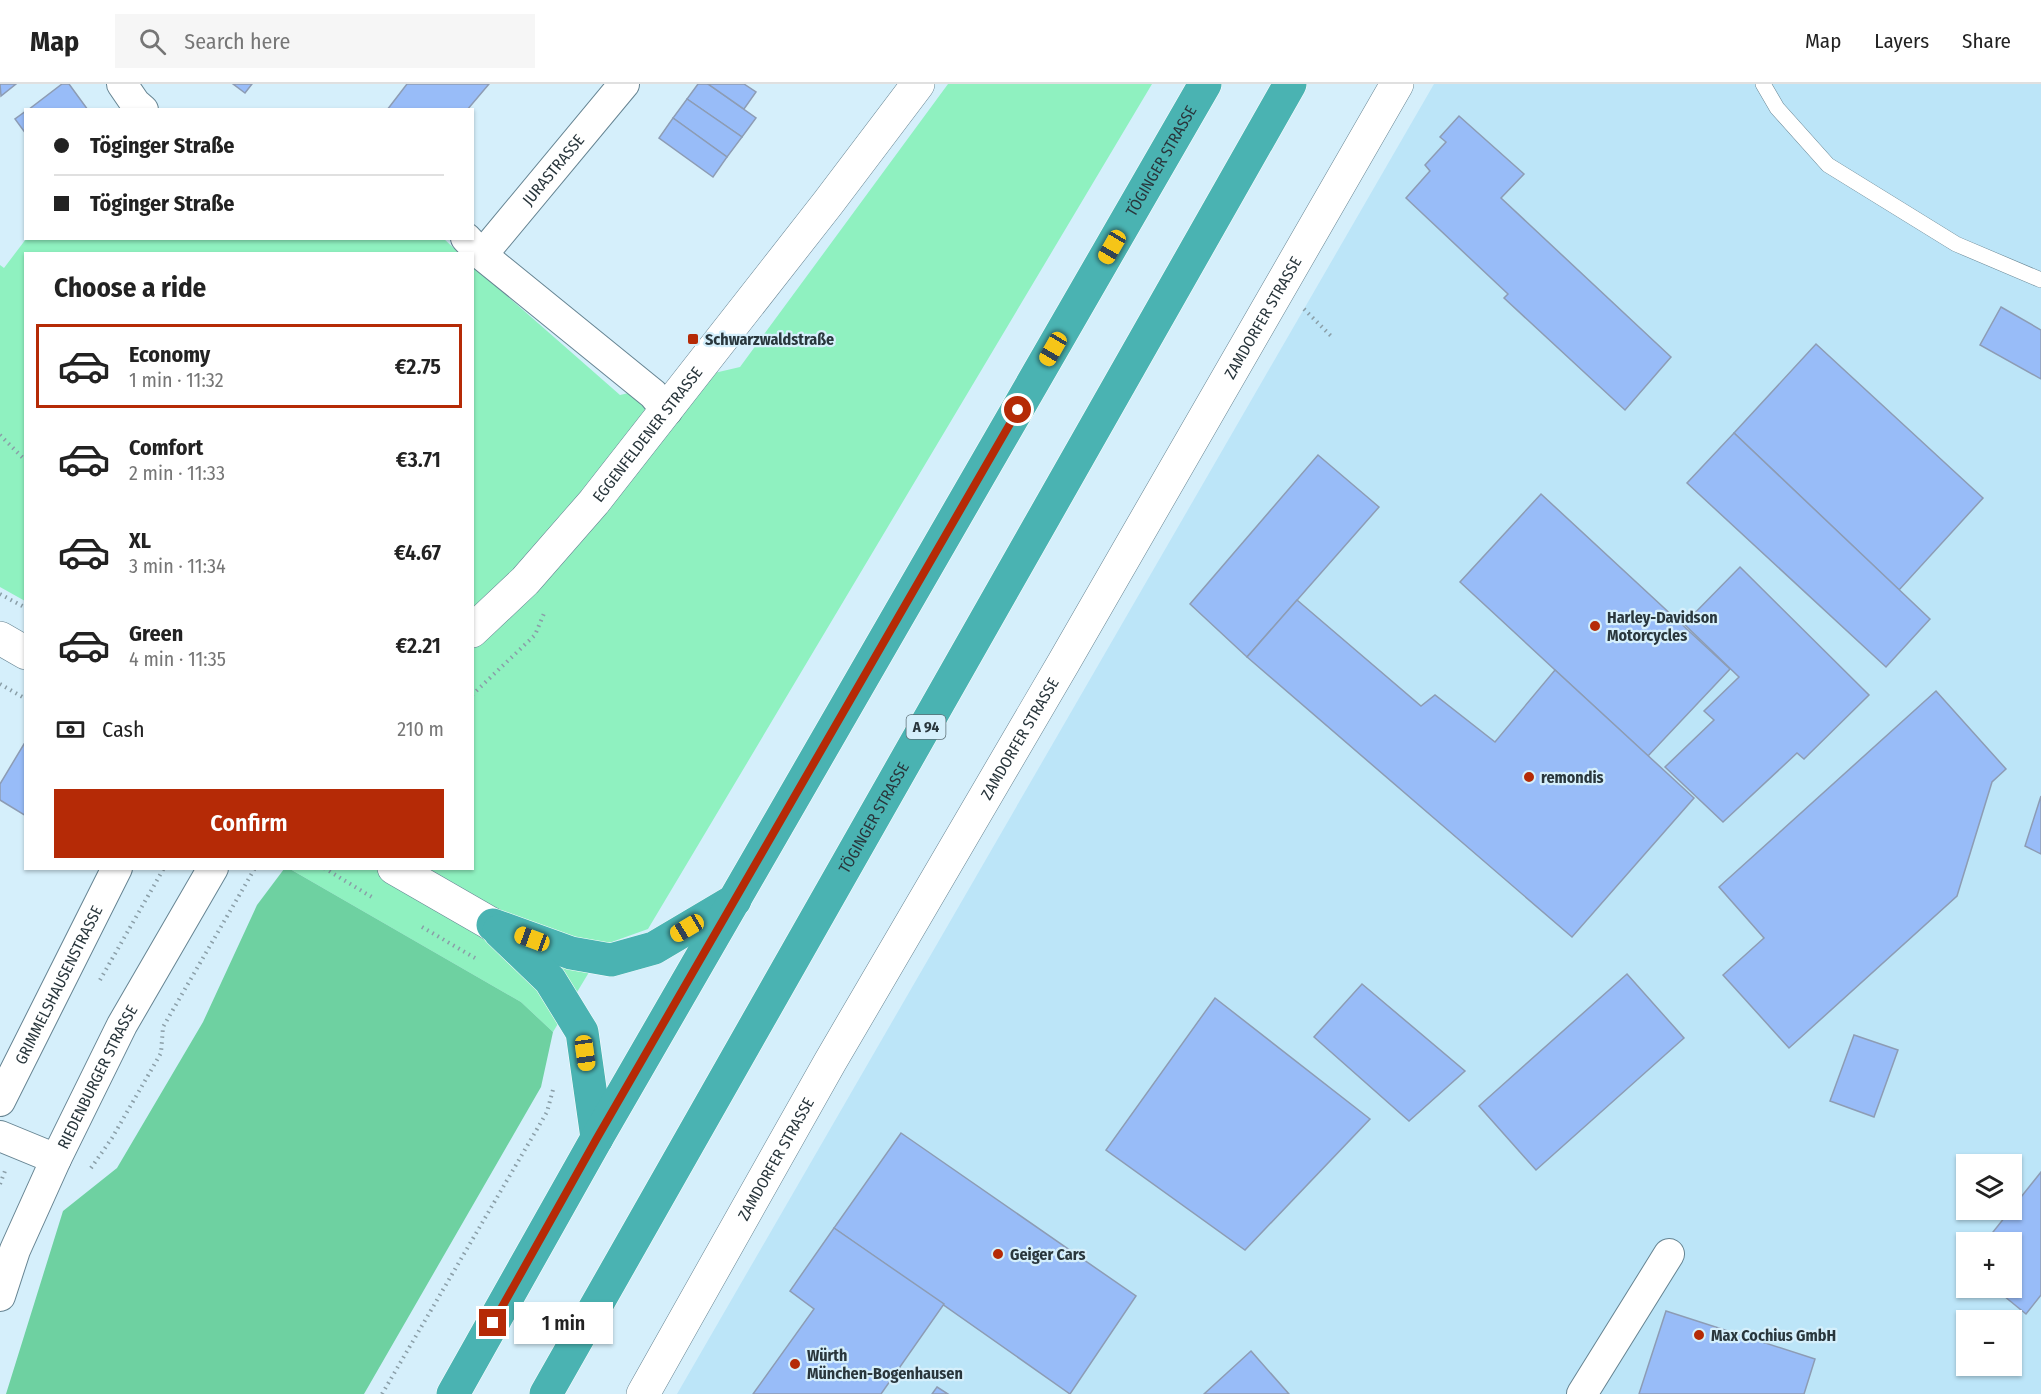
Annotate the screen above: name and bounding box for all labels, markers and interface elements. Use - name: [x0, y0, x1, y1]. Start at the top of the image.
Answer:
- search box: [115, 14, 535, 68]
- text: Map: [30, 25, 79, 58]
- icon: search: [136, 25, 169, 58]
- text: Search here: [184, 28, 290, 55]
- text: Map: [1805, 28, 1841, 54]
- text: Layers: [1874, 28, 1929, 54]
- text: Share: [1962, 28, 2011, 54]
- street label: TÖGINGER STRASSE: [1122, 102, 1201, 220]
- street label: JURASTRASSE: [518, 131, 588, 209]
- text: Töginger Straße: [90, 132, 235, 159]
- text: Töginger Straße: [90, 190, 235, 217]
- car: [1095, 227, 1129, 267]
- street label: ZAMDORFER STRASSE: [1220, 253, 1306, 382]
- text: Choose a ride: [54, 272, 206, 304]
- car: [1036, 329, 1070, 369]
- place label: Schwarzwaldstraße: [705, 330, 834, 349]
- marker: Schwarzwaldstraße: [686, 332, 700, 346]
- icon: car: [57, 339, 111, 393]
- text: Economy: [129, 341, 210, 368]
- text: €2.75: [395, 353, 441, 380]
- street label: EGGENFELDENER STRASSE: [589, 363, 706, 506]
- text: 1 min · 11:32: [129, 368, 224, 392]
- route start: [1004, 396, 1031, 423]
- icon: car: [57, 432, 111, 486]
- text: Comfort: [129, 434, 203, 461]
- text: €3.71: [396, 446, 441, 473]
- text: 2 min · 11:33: [129, 461, 225, 485]
- icon: car: [57, 525, 111, 579]
- text: XL: [129, 527, 151, 554]
- text: €4.67: [394, 539, 441, 566]
- text: 3 min · 11:34: [129, 554, 226, 578]
- place label: Harley-Davidson Motorcycles: [1607, 608, 1718, 645]
- icon: car: [57, 618, 111, 672]
- marker: Harley-Davidson Motorcycles: [1588, 619, 1602, 633]
- text: Green: [129, 620, 183, 647]
- text: €2.21: [396, 632, 441, 659]
- text: 4 min · 11:35: [129, 647, 226, 671]
- street label: ZAMDORFER STRASSE: [977, 674, 1063, 803]
- icon: cash: [54, 713, 87, 746]
- road number: A 94: [906, 715, 946, 739]
- text: Cash: [102, 716, 145, 743]
- text: 210 m: [397, 717, 444, 741]
- street label: TÖGINGER STRASSE: [835, 759, 913, 877]
- place label: remondis: [1541, 768, 1604, 787]
- marker: remondis: [1522, 770, 1536, 784]
- button: Confirm: [54, 789, 444, 858]
- street label: GRIMMELSHAUSENSTRASSE: [11, 903, 107, 1068]
- car: [667, 911, 707, 945]
- car: [512, 924, 552, 954]
- street label: RIEDENBURGER STRASSE: [54, 1002, 141, 1152]
- car: [574, 1034, 596, 1072]
- street label: ZAMDORFER STRASSE: [734, 1094, 818, 1224]
- map controls: [1956, 1154, 2022, 1376]
- button: layers: [1956, 1154, 2022, 1220]
- button: +: [1956, 1232, 2022, 1298]
- place label: Geiger Cars: [1010, 1245, 1085, 1264]
- marker: Geiger Cars: [991, 1247, 1005, 1261]
- callout: 1 min: [514, 1302, 613, 1344]
- route end: [479, 1309, 506, 1336]
- button: −: [1956, 1310, 2022, 1376]
- text: 1 min: [542, 1311, 585, 1335]
- place label: Max Cochius GmbH: [1711, 1326, 1836, 1345]
- marker: Max Cochius GmbH: [1692, 1328, 1706, 1342]
- place label: Würth München-Bogenhausen: [807, 1346, 963, 1383]
- marker: Würth München-Bogenhausen: [788, 1357, 802, 1371]

